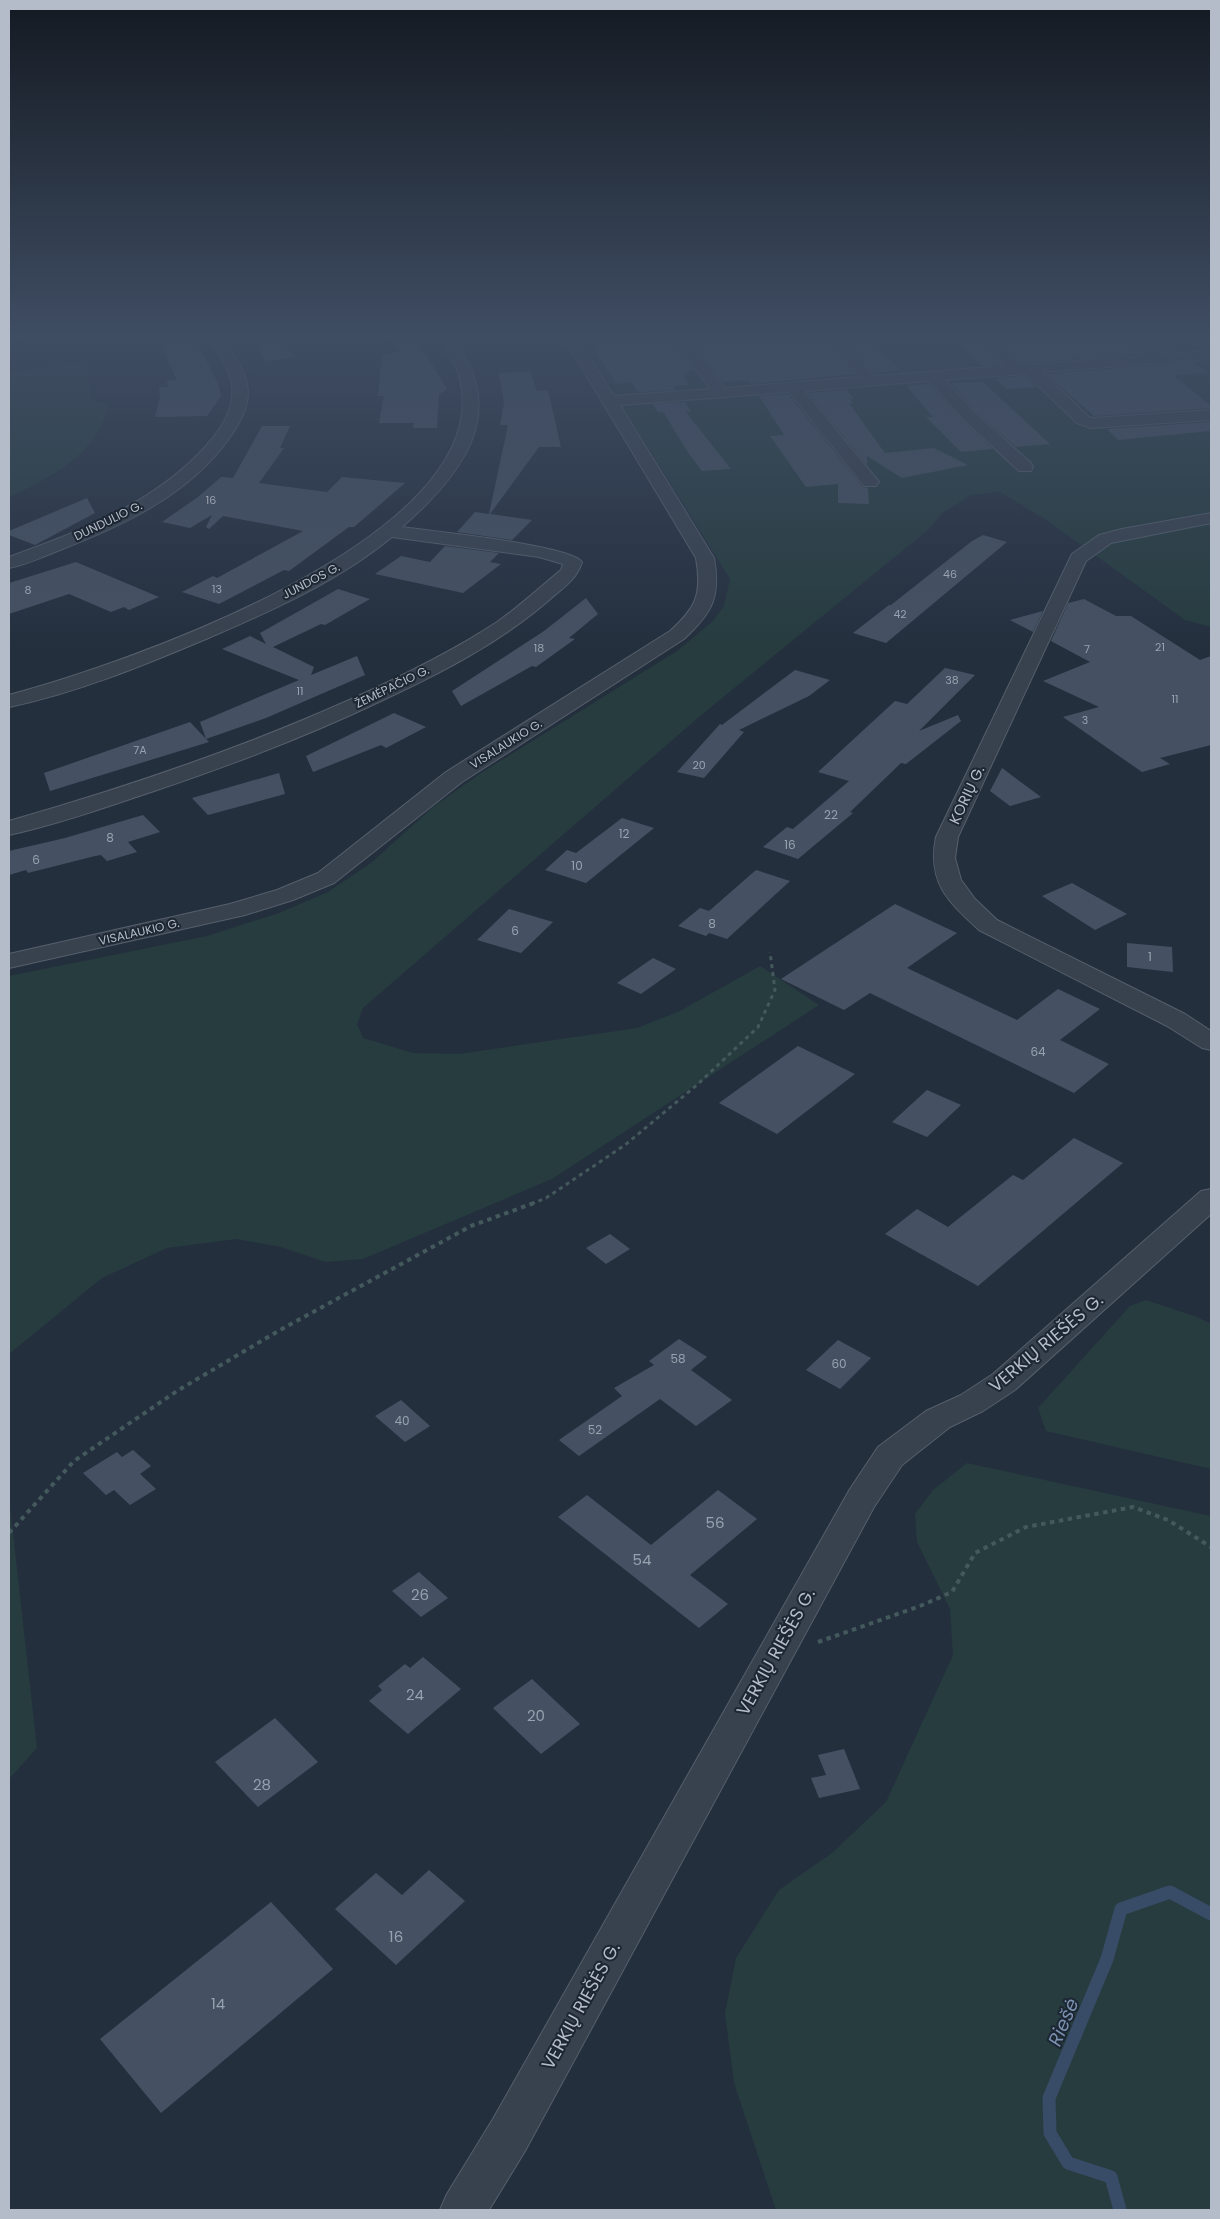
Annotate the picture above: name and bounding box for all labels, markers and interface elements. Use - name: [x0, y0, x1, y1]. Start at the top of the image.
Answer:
- house number: 16: [206, 492, 216, 508]
- street label: DUNDULIO G.: [71, 497, 145, 544]
- street label: JUNDOS G.: [279, 558, 343, 603]
- house number: 46: [943, 566, 957, 582]
- house number: 13: [212, 581, 222, 597]
- house number: 8: [25, 582, 32, 598]
- house number: 42: [893, 606, 907, 622]
- house number: 21: [1155, 639, 1165, 655]
- house number: 18: [534, 640, 544, 656]
- house number: 7: [1084, 641, 1090, 657]
- street label: ŽEMĖPAČIO G.: [352, 661, 432, 712]
- house number: 38: [945, 672, 959, 688]
- house number: 11: [296, 683, 304, 699]
- house number: 11: [1171, 691, 1179, 707]
- house number: 3: [1082, 712, 1088, 728]
- street label: VISALAUKIO G.: [466, 715, 545, 773]
- house number: 7A: [133, 742, 147, 758]
- house number: 20: [692, 757, 706, 773]
- street label: KORIŲ G.: [944, 762, 989, 828]
- house number: 22: [824, 806, 838, 823]
- house number: 12: [619, 825, 629, 842]
- house number: 8: [106, 829, 114, 846]
- house number: 16: [784, 836, 796, 853]
- house number: 6: [32, 851, 40, 868]
- house number: 10: [571, 857, 583, 874]
- street label: VISALAUKIO G.: [97, 914, 181, 949]
- house number: 8: [708, 915, 716, 932]
- house number: 6: [511, 922, 519, 939]
- house number: 1: [1148, 948, 1152, 965]
- house number: 64: [1030, 1043, 1046, 1060]
- street label: VERKIŲ RIEŠĖS G.: [983, 1287, 1108, 1398]
- house number: 58: [670, 1350, 686, 1367]
- house number: 60: [831, 1355, 847, 1372]
- house number: 40: [394, 1412, 410, 1429]
- house number: 52: [588, 1421, 602, 1438]
- house number: 56: [706, 1512, 724, 1533]
- house number: 54: [633, 1549, 651, 1570]
- house number: 26: [411, 1584, 429, 1605]
- street label: VERKIŲ RIEŠĖS G.: [730, 1584, 821, 1720]
- house number: 24: [406, 1684, 424, 1705]
- house number: 20: [527, 1705, 545, 1726]
- house number: 28: [253, 1774, 271, 1795]
- house number: 16: [389, 1926, 403, 1947]
- street label: VERKIŲ RIEŠĖS G.: [535, 1938, 626, 2074]
- house number: 14: [211, 1993, 225, 2014]
- water label: Riešė: [1041, 1994, 1086, 2050]

